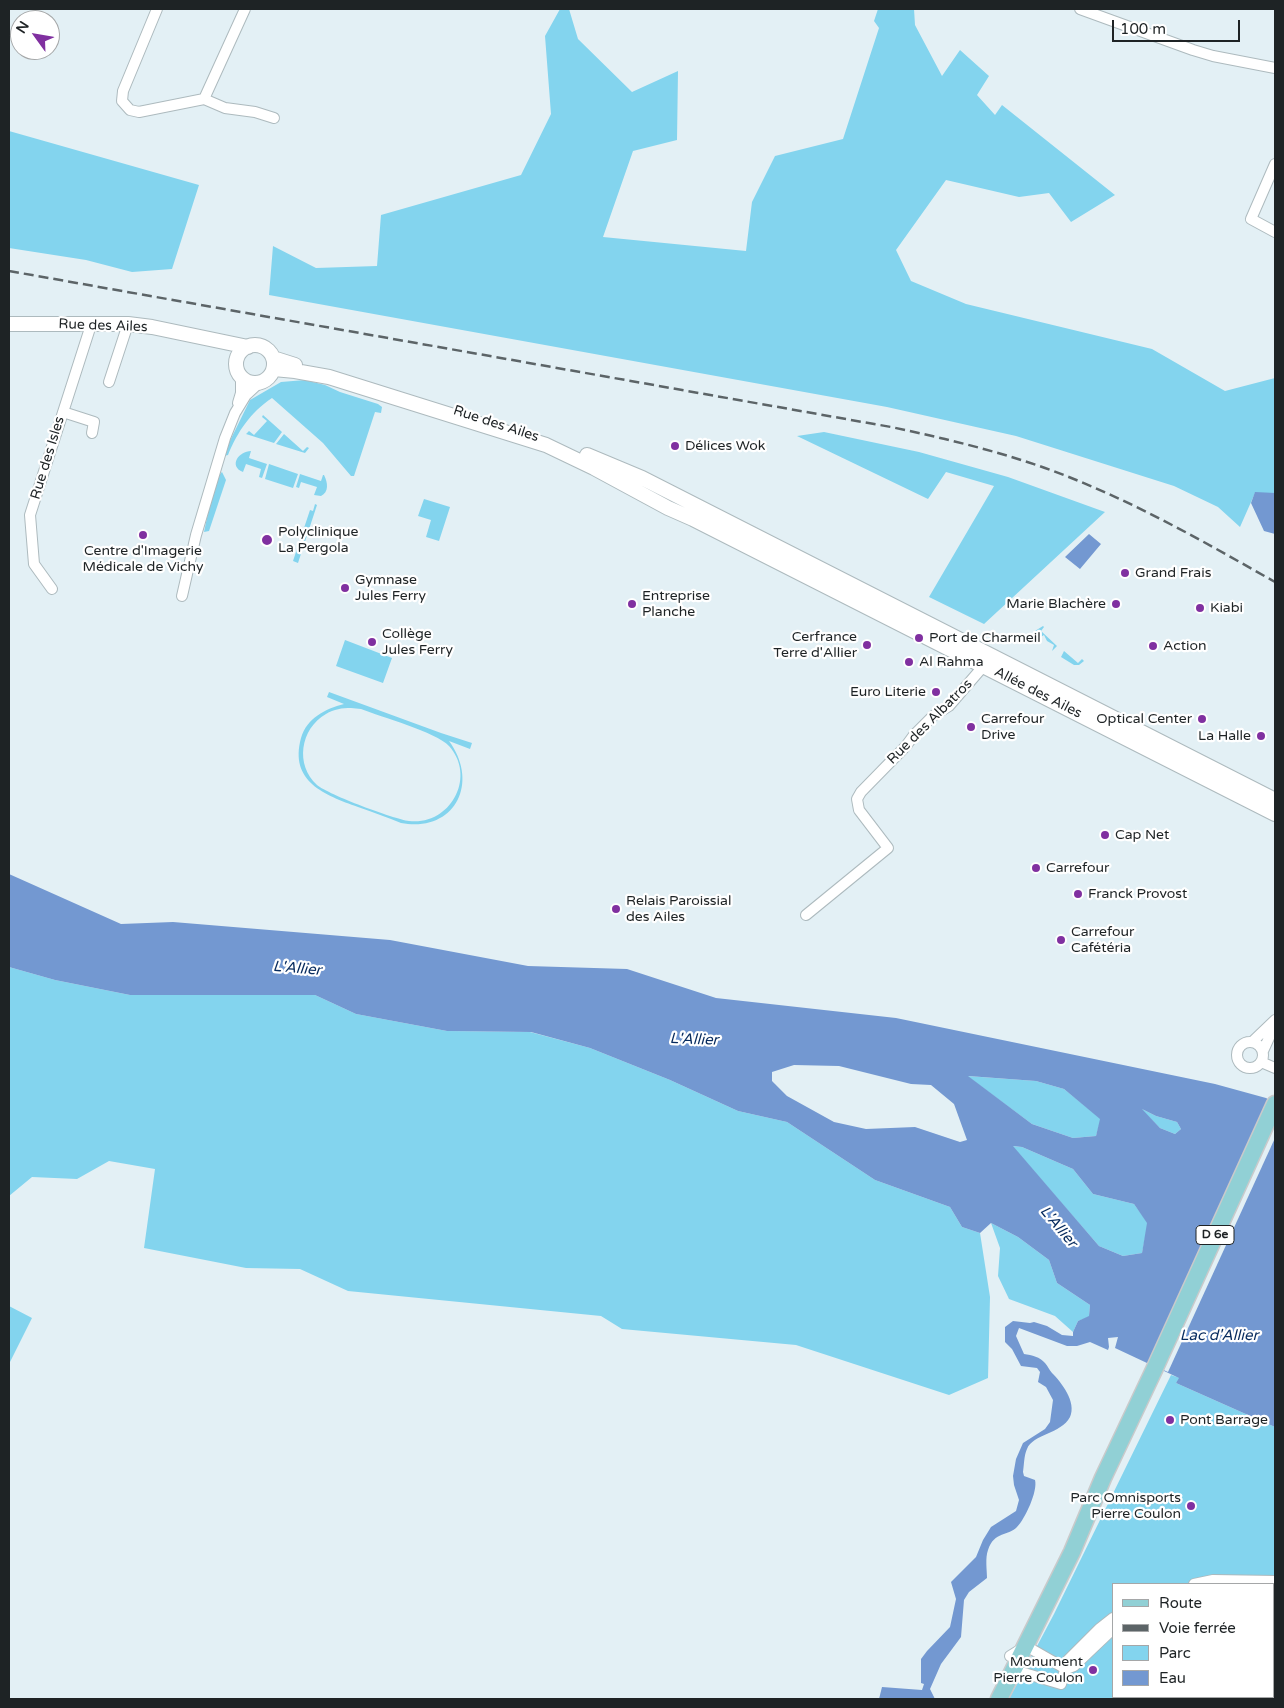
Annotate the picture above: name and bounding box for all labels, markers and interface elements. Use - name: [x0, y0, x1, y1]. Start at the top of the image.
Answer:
- north arrow: [10, 10, 60, 60]
- scale bar: [1114, 10, 1242, 42]
- text: N: [13, 18, 33, 37]
- text: 100 m: [1120, 20, 1166, 38]
- street label: Rue des Ailes: [58, 316, 148, 336]
- street label: Rue des Ailes: [451, 402, 541, 446]
- street label: Rue des Isles: [27, 414, 69, 502]
- place label: Délices Wok: [685, 438, 765, 454]
- marker: Délices Wok: [669, 440, 681, 452]
- place label: Polyclinique La Pergola: [278, 524, 358, 556]
- marker: Centre d'Imagerie Médicale de Vichy: [137, 529, 149, 541]
- marker: Polyclinique La Pergola: [260, 533, 274, 547]
- place label: Centre d'Imagerie Médicale de Vichy: [83, 543, 203, 576]
- place label: Grand Frais: [1135, 565, 1211, 581]
- marker: Grand Frais: [1119, 567, 1131, 579]
- place label: Gymnase Jules Ferry: [355, 572, 426, 604]
- marker: Gymnase Jules Ferry: [339, 582, 351, 594]
- place label: Entreprise Planche: [642, 588, 710, 620]
- place label: Marie Blachère: [1006, 596, 1106, 612]
- marker: Entreprise Planche: [626, 598, 638, 610]
- marker: Marie Blachère: [1110, 598, 1122, 610]
- place label: Kiabi: [1210, 600, 1243, 616]
- marker: Kiabi: [1194, 602, 1206, 614]
- place label: Collège Jules Ferry: [382, 626, 453, 658]
- place label: Cerfrance Terre d'Allier: [773, 629, 857, 662]
- place label: Port de Charmeil: [929, 630, 1041, 646]
- marker: Port de Charmeil: [913, 632, 925, 644]
- marker: Collège Jules Ferry: [366, 636, 378, 648]
- place label: Action: [1163, 638, 1207, 654]
- marker: Cerfrance Terre d'Allier: [861, 639, 873, 651]
- marker: Action: [1147, 640, 1159, 652]
- place label: Al Rahma: [919, 654, 984, 670]
- marker: Al Rahma: [903, 656, 915, 668]
- street label: Allée des Ailes: [991, 664, 1085, 722]
- street label: Rue des Albatros: [884, 676, 976, 768]
- place label: Euro Literie: [850, 684, 926, 700]
- marker: Euro Literie: [930, 686, 942, 698]
- place label: Carrefour Drive: [981, 711, 1044, 744]
- place label: Optical Center: [1096, 711, 1192, 727]
- marker: Optical Center: [1196, 713, 1208, 725]
- marker: Carrefour Drive: [965, 721, 977, 733]
- place label: La Halle: [1198, 728, 1251, 744]
- marker: La Halle: [1255, 730, 1267, 742]
- place label: Cap Net: [1115, 827, 1169, 843]
- marker: Cap Net: [1099, 829, 1111, 841]
- place label: Carrefour: [1046, 860, 1109, 876]
- marker: Carrefour: [1030, 862, 1042, 874]
- place label: Franck Provost: [1088, 886, 1187, 902]
- marker: Franck Provost: [1072, 888, 1084, 900]
- place label: Relais Paroissial des Ailes: [626, 893, 731, 926]
- marker: Relais Paroissial des Ailes: [610, 903, 622, 915]
- place label: Carrefour Cafétéria: [1071, 924, 1134, 956]
- marker: Carrefour Cafétéria: [1055, 934, 1067, 946]
- water label: L'Allier: [272, 958, 322, 980]
- water label: L'Allier: [669, 1030, 719, 1050]
- water label: L'Allier: [1036, 1203, 1080, 1251]
- road number: D 6e: [1196, 1226, 1234, 1244]
- water label: Lac d'Allier: [1180, 1327, 1258, 1345]
- place label: Pont Barrage: [1180, 1412, 1268, 1428]
- marker: Pont Barrage: [1164, 1414, 1176, 1426]
- place label: Parc Omnisports Pierre Coulon: [1070, 1490, 1181, 1522]
- marker: Parc Omnisports Pierre Coulon: [1185, 1500, 1197, 1512]
- legend: [1112, 1583, 1274, 1698]
- text: Route: [1159, 1594, 1202, 1612]
- text: Voie ferrée: [1159, 1619, 1236, 1637]
- text: Parc: [1159, 1644, 1191, 1662]
- place label: Monument Pierre Coulon: [993, 1654, 1083, 1686]
- marker: Monument Pierre Coulon: [1087, 1664, 1099, 1676]
- text: Eau: [1159, 1669, 1186, 1687]

